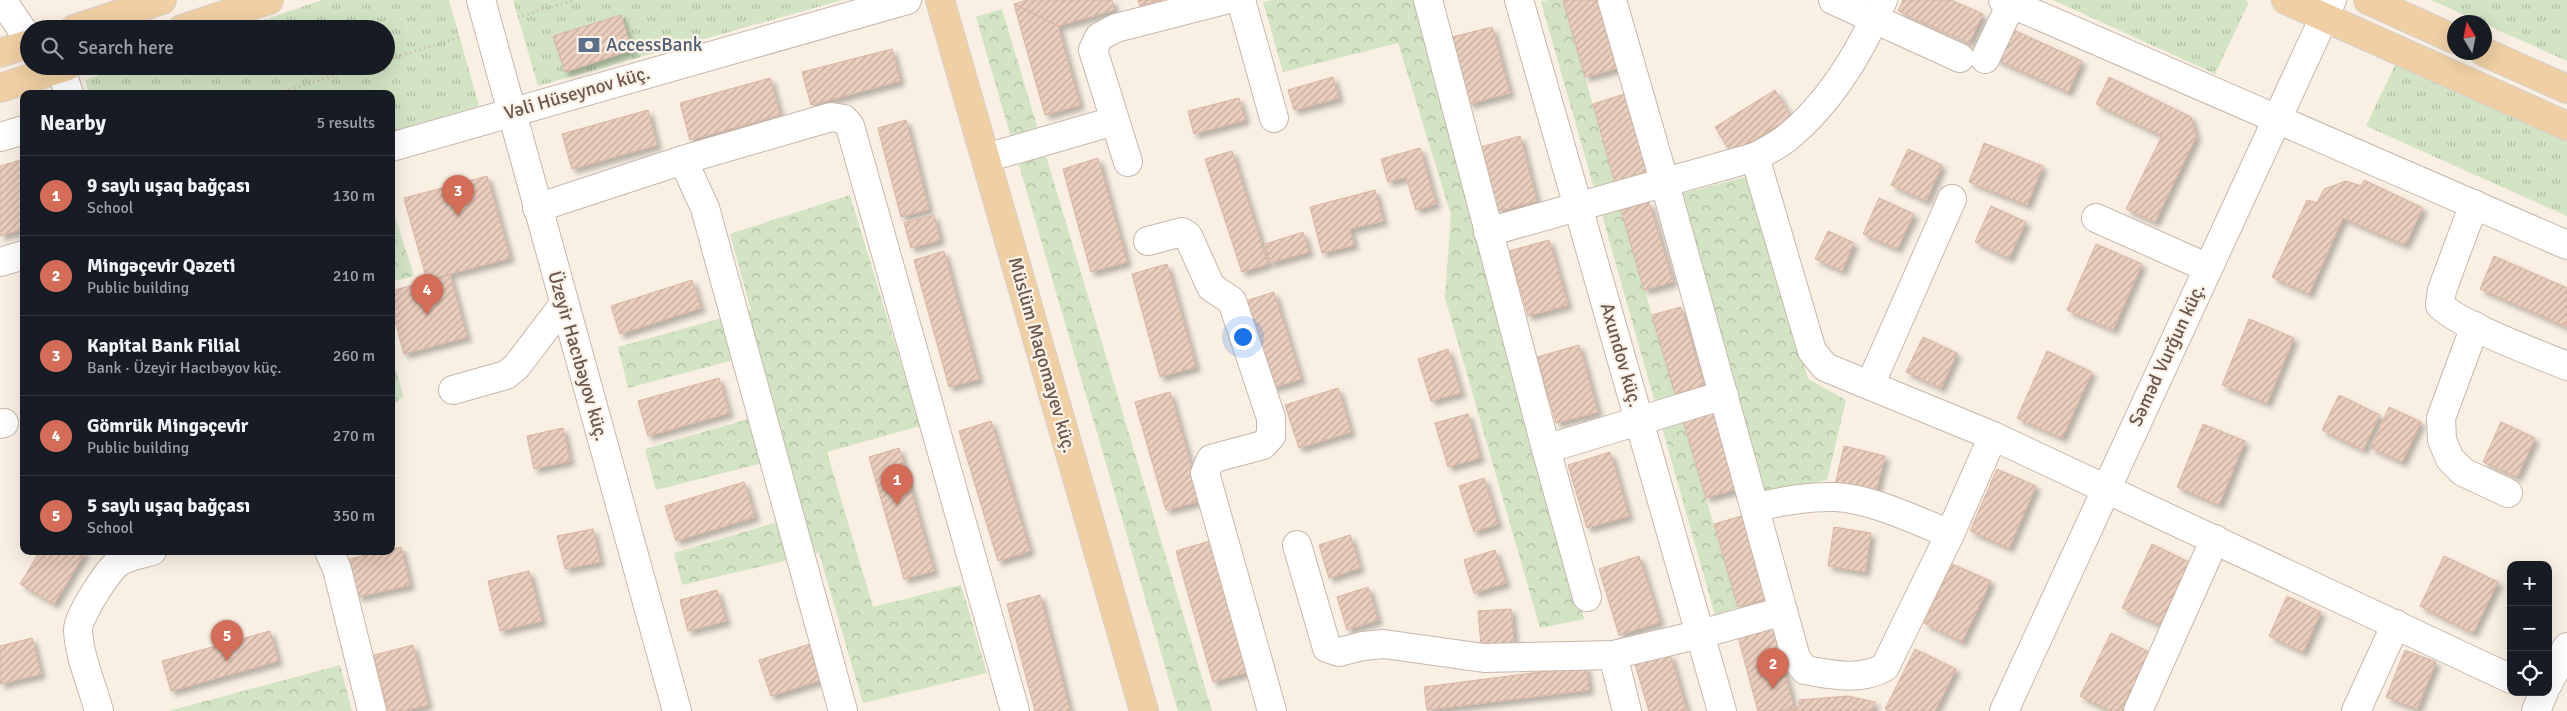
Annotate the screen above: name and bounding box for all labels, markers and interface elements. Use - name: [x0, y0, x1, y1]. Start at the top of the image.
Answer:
- north arrow: [2447, 15, 2492, 60]
- search box: [20, 20, 395, 75]
- bank icon: AccessBank: [576, 32, 602, 58]
- place label: AccessBank: [606, 33, 703, 57]
- icon: search: [38, 34, 66, 62]
- text: Search here: [78, 36, 174, 60]
- street label: Vəli Hüseynov küç.: [501, 61, 653, 125]
- text: Nearby: [40, 110, 106, 136]
- text: 5 results: [316, 113, 375, 133]
- text: 9 saylı uşaq bağçası: [87, 174, 250, 198]
- pin: 3: [442, 175, 474, 216]
- text: 1: [52, 186, 60, 206]
- text: 130 m: [333, 186, 375, 206]
- text: School: [87, 198, 133, 218]
- text: Mingəçevir Qəzeti: [87, 254, 235, 278]
- street label: Müslüm Maqomayev küç.: [1003, 254, 1081, 456]
- text: 2: [52, 266, 60, 286]
- text: 210 m: [333, 266, 375, 286]
- street label: Üzeyir Hacıbəyov küç.: [542, 268, 614, 444]
- pin: 4: [411, 274, 443, 315]
- text: Public building: [87, 278, 189, 298]
- street label: Səməd Vurğun küç.: [2123, 280, 2211, 430]
- street label: Axundov küç.: [1595, 300, 1647, 410]
- your location: [1230, 324, 1256, 350]
- text: Kapital Bank Filial: [87, 334, 240, 358]
- text: 3: [52, 346, 60, 366]
- text: 260 m: [333, 346, 375, 366]
- text: Bank · Üzeyir Hacıbəyov küç.: [87, 358, 281, 378]
- text: Gömrük Mingəçevir: [87, 414, 248, 438]
- text: 4: [52, 426, 60, 446]
- text: 270 m: [333, 426, 375, 446]
- text: Public building: [87, 438, 189, 458]
- pin: 1: [881, 464, 913, 505]
- text: 5 saylı uşaq bağçası: [87, 494, 250, 518]
- text: 5: [52, 506, 60, 526]
- text: 350 m: [333, 506, 375, 526]
- text: School: [87, 518, 133, 538]
- map controls: [2507, 561, 2552, 696]
- button: +: [2507, 561, 2552, 606]
- button: −: [2507, 606, 2552, 651]
- pin: 5: [211, 620, 243, 661]
- pin: 2: [1757, 648, 1789, 689]
- button: locate: [2507, 651, 2552, 696]

